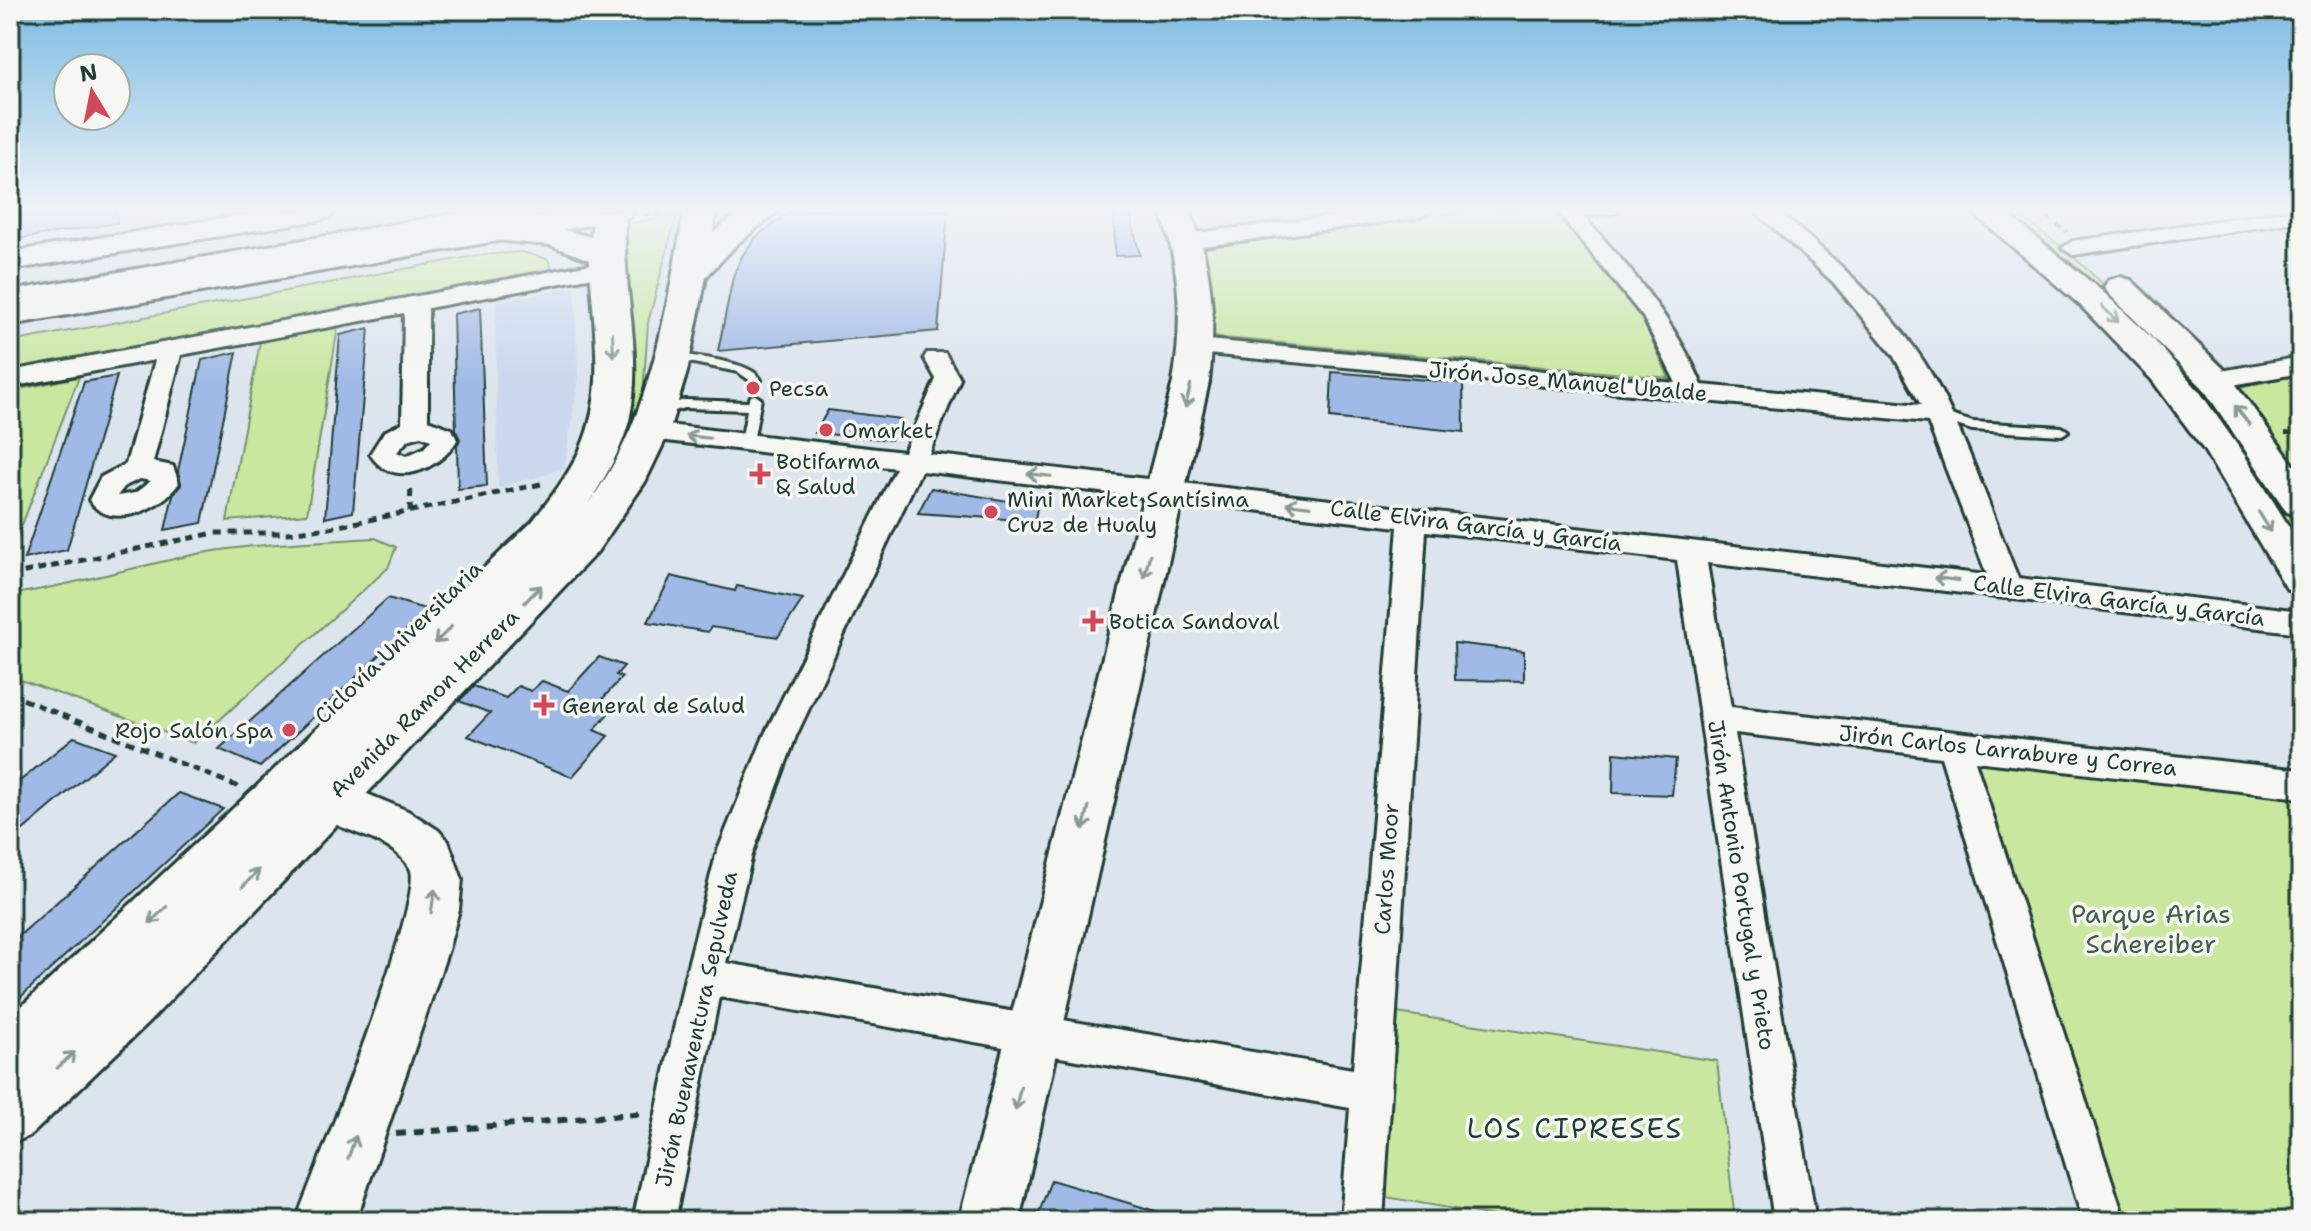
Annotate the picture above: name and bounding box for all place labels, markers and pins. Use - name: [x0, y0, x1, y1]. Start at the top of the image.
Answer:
- place label: Pecsa: [769, 374, 828, 403]
- marker: Pecsa: [744, 379, 762, 397]
- place label: Omarket: [842, 416, 933, 445]
- marker: Omarket: [817, 421, 835, 439]
- place label: Botifarma & Salud: [776, 447, 880, 501]
- marker: Botifarma & Salud: [751, 465, 769, 483]
- place label: Mini Market Santísima Cruz de Hualy: [1007, 485, 1249, 539]
- marker: Mini Market Santísima Cruz de Hualy: [982, 503, 1000, 521]
- place label: Botica Sandoval: [1109, 607, 1280, 636]
- marker: Botica Sandoval: [1084, 612, 1102, 630]
- place label: General de Salud: [562, 691, 745, 720]
- marker: General de Salud: [533, 694, 555, 716]
- place label: Rojo Salón Spa: [115, 716, 273, 745]
- marker: Rojo Salón Spa: [280, 721, 298, 739]

